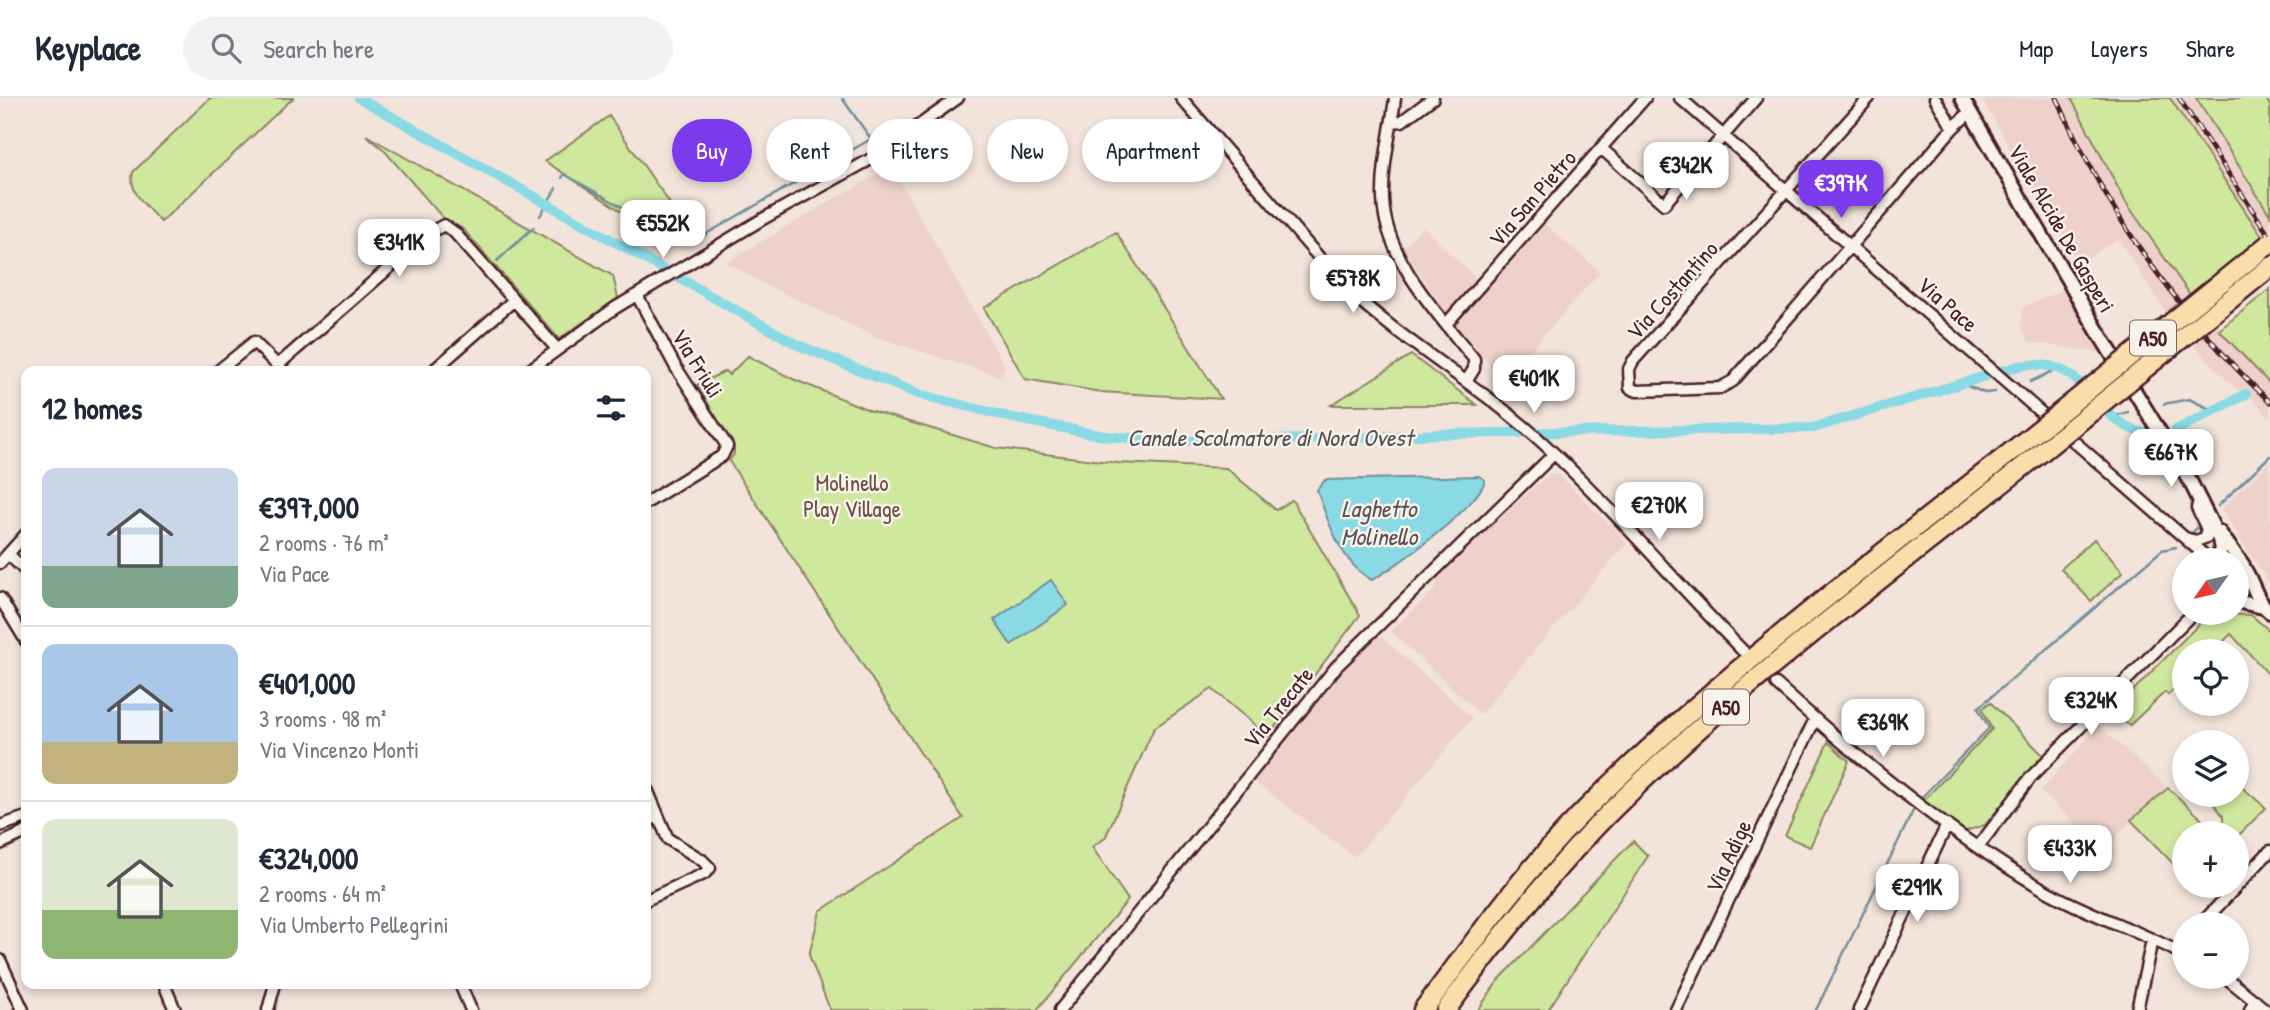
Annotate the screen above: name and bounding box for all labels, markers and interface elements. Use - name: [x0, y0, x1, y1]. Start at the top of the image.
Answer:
- search box: [183, 17, 673, 80]
- text: Keyplace: [35, 26, 141, 70]
- icon: search: [207, 29, 245, 67]
- text: Search here: [263, 31, 374, 66]
- text: Map: [2019, 32, 2053, 64]
- text: Layers: [2091, 32, 2148, 64]
- text: Share: [2186, 32, 2235, 64]
- chip: Buy: [672, 119, 752, 182]
- chip: Rent: [766, 119, 853, 182]
- chip: Filters: [867, 119, 973, 182]
- chip: New: [987, 119, 1068, 182]
- chip: Apartment: [1082, 119, 1224, 182]
- street label: Viale Alcide De Gasperi: [2001, 138, 2123, 318]
- pin: €342K: [1637, 142, 1735, 202]
- street label: Via San Pietro: [1481, 143, 1583, 253]
- text: €342K: [1660, 149, 1712, 180]
- pin: €397K: [1792, 160, 1890, 220]
- text: €397K: [1814, 167, 1868, 198]
- pin: €552K: [614, 200, 712, 260]
- text: €552K: [636, 207, 690, 238]
- pin: €341K: [350, 220, 448, 279]
- text: €341K: [374, 226, 424, 257]
- street label: Via Costantino: [1619, 234, 1725, 346]
- pin: €578K: [1304, 256, 1402, 315]
- text: €578K: [1326, 262, 1380, 293]
- street label: Via Pace: [1911, 269, 1985, 339]
- road number: A50: [2130, 320, 2176, 356]
- street label: Via Friuli: [665, 323, 731, 403]
- pin: €401K: [1485, 356, 1583, 415]
- text: €401K: [1509, 362, 1559, 393]
- text: 12 homes: [42, 388, 142, 428]
- icon: filters: [592, 389, 630, 427]
- water label: Canale Scolmatore di Nord Ovest: [1127, 421, 1416, 453]
- pin: €667K: [2122, 430, 2220, 489]
- text: €667K: [2145, 436, 2197, 467]
- park label: Molinello Play Village: [803, 467, 901, 524]
- pin: €270K: [1610, 482, 1708, 542]
- text: €397,000: [259, 487, 359, 527]
- text: €270K: [1631, 489, 1687, 520]
- water label: Laghetto Molinello: [1341, 492, 1419, 552]
- icon: home: [98, 496, 182, 580]
- text: 2 rooms · 76 m²: [259, 527, 389, 558]
- north arrow: [2172, 548, 2249, 625]
- map controls: [2172, 548, 2249, 989]
- text: Via Pace: [259, 558, 330, 589]
- button: locate: [2172, 639, 2249, 716]
- street label: Via Trecate: [1236, 660, 1320, 754]
- text: €401,000: [259, 663, 355, 703]
- icon: home: [98, 672, 182, 756]
- pin: €324K: [2042, 678, 2140, 737]
- text: €324K: [2065, 684, 2117, 715]
- road number: A50: [1703, 690, 1749, 724]
- pin: €369K: [1834, 700, 1932, 759]
- text: 3 rooms · 98 m²: [259, 703, 386, 734]
- text: €369K: [1857, 706, 1909, 737]
- button: layers: [2172, 730, 2249, 807]
- text: Via Vincenzo Monti: [259, 734, 419, 765]
- street label: Via Adige: [1698, 814, 1758, 898]
- button: +: [2172, 821, 2249, 898]
- pin: €433K: [2021, 826, 2119, 885]
- text: €433K: [2044, 832, 2096, 863]
- text: €324,000: [259, 838, 359, 878]
- icon: home: [98, 847, 182, 931]
- pin: €291K: [1868, 864, 1966, 924]
- text: €291K: [1892, 871, 1942, 902]
- text: 2 rooms · 64 m²: [259, 878, 386, 909]
- text: Via Umberto Pellegrini: [259, 909, 449, 940]
- button: −: [2172, 912, 2249, 989]

